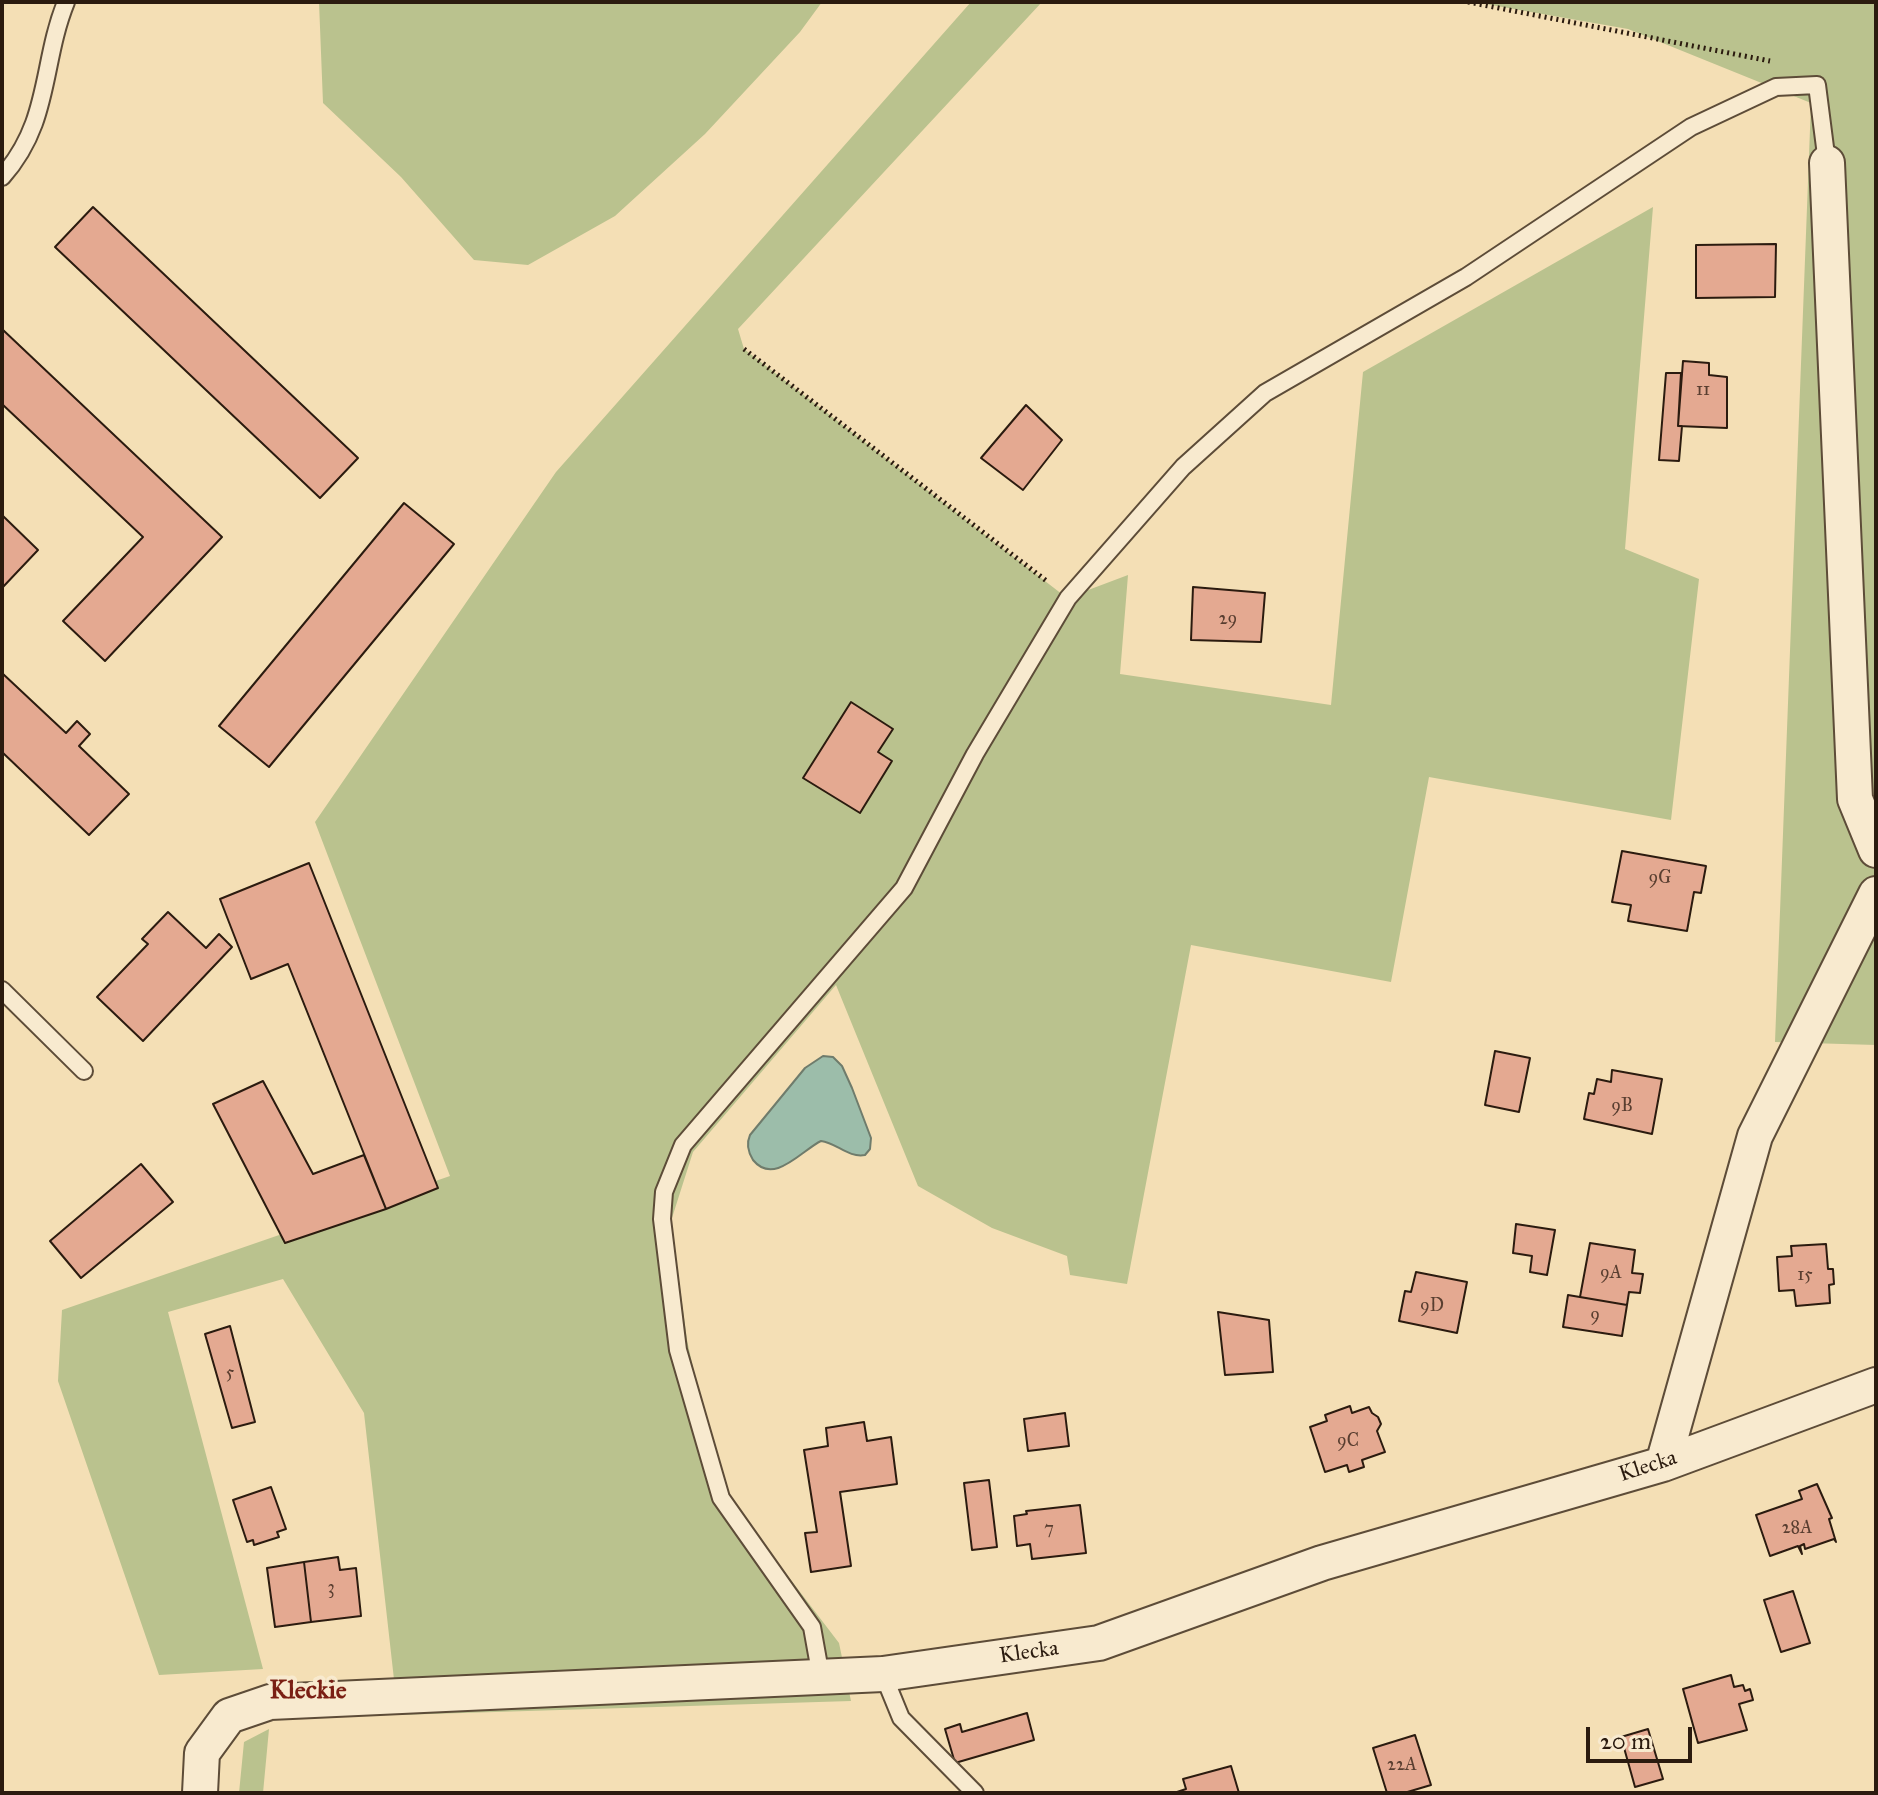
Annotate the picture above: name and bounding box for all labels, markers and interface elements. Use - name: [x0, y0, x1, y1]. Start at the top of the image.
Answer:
- house number: 11: [1696, 380, 1710, 402]
- house number: 29: [1219, 609, 1237, 631]
- house number: 9G: [1649, 868, 1671, 890]
- house number: 9B: [1611, 1096, 1633, 1118]
- house number: 9A: [1600, 1263, 1622, 1285]
- house number: 15: [1797, 1265, 1813, 1287]
- house number: 9D: [1420, 1296, 1444, 1318]
- house number: 9: [1590, 1305, 1600, 1327]
- house number: 5: [226, 1363, 234, 1385]
- house number: 9C: [1337, 1431, 1359, 1453]
- street label: Klecka: [1616, 1445, 1680, 1489]
- house number: 28A: [1782, 1518, 1812, 1540]
- house number: 7: [1044, 1519, 1054, 1541]
- house number: 3: [327, 1578, 335, 1600]
- street label: Klecka: [998, 1636, 1060, 1670]
- district label: Kleckie: [269, 1676, 347, 1708]
- scale bar: [1590, 1711, 1696, 1761]
- text: 20 m: [1600, 1726, 1651, 1756]
- house number: 22A: [1387, 1755, 1417, 1777]

